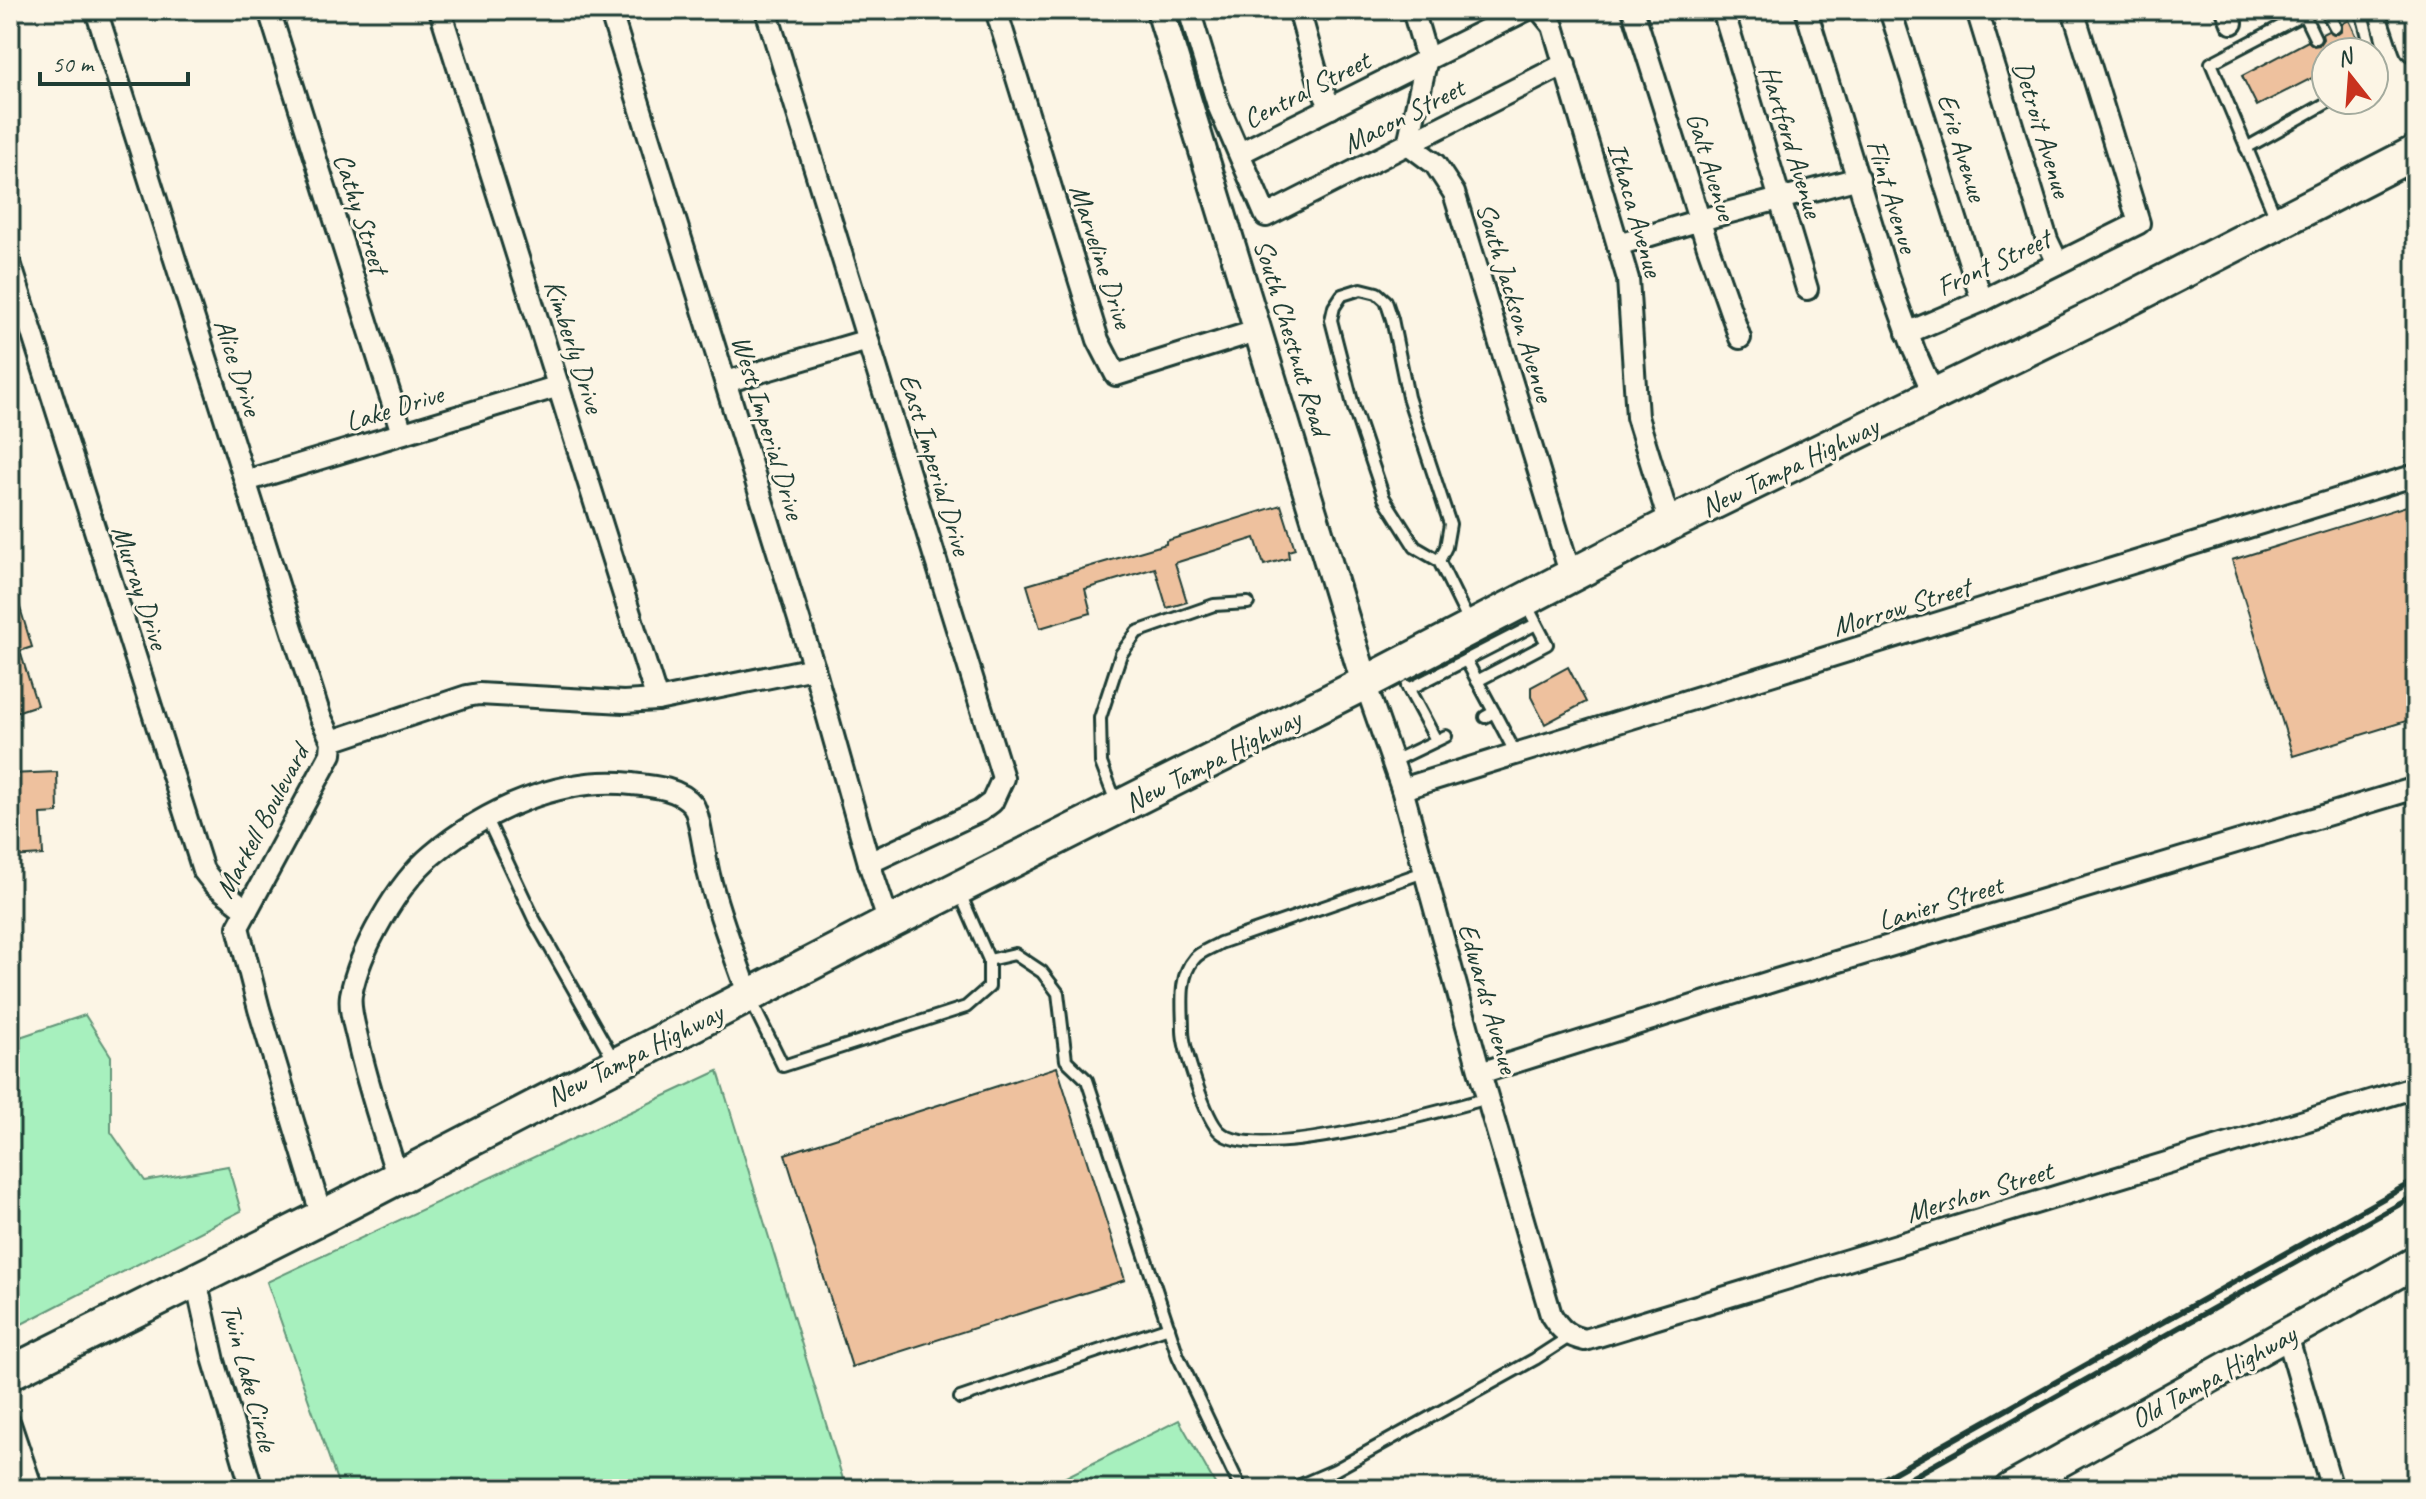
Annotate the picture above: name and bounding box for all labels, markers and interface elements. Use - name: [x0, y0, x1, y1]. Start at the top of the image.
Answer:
- scale bar: [40, 36, 188, 86]
- north arrow: [2310, 36, 2390, 116]
- street label: Central Street: [1237, 41, 1378, 136]
- text: N: [2334, 41, 2358, 73]
- text: 50 m: [52, 49, 95, 79]
- street label: Detroit Avenue: [2005, 57, 2080, 203]
- street label: Hartford Avenue: [1752, 61, 1832, 223]
- street label: Macon Street: [1336, 69, 1472, 161]
- street label: Erie Avenue: [1930, 89, 1996, 207]
- street label: Galt Avenue: [1679, 108, 1745, 226]
- street label: Flint Avenue: [1859, 135, 1927, 259]
- street label: Ithaca Avenue: [1600, 138, 1672, 282]
- street label: Cathy Street: [326, 149, 399, 281]
- street label: Marveline Drive: [1062, 180, 1142, 334]
- street label: South Jackson Avenue: [1469, 198, 1563, 408]
- street label: Front Street: [1931, 219, 2059, 304]
- street label: South Chestnut Road: [1246, 235, 1340, 443]
- street label: Kimberly Drive: [537, 275, 613, 419]
- street label: Alice Drive: [206, 314, 271, 422]
- street label: West Imperial Drive: [724, 331, 814, 525]
- street label: East Imperial Drive: [891, 369, 980, 561]
- street label: Lake Drive: [341, 376, 449, 439]
- street label: New Tampa Highway: [1695, 407, 1886, 525]
- street label: Murray Drive: [104, 521, 178, 655]
- street label: Morrow Street: [1828, 568, 1978, 644]
- street label: New Tampa Highway: [1118, 700, 1308, 820]
- street label: Markell Boulevard: [206, 735, 318, 904]
- street label: Lanier Street: [1874, 866, 2009, 938]
- street label: Edwards Avenue: [1450, 919, 1527, 1079]
- street label: New Tampa Highway: [540, 994, 730, 1114]
- street label: Mershon Street: [1902, 1152, 2059, 1230]
- street label: Twin Lake Circle: [213, 1300, 286, 1456]
- street label: Old Tampa Highway: [2124, 1315, 2304, 1436]

